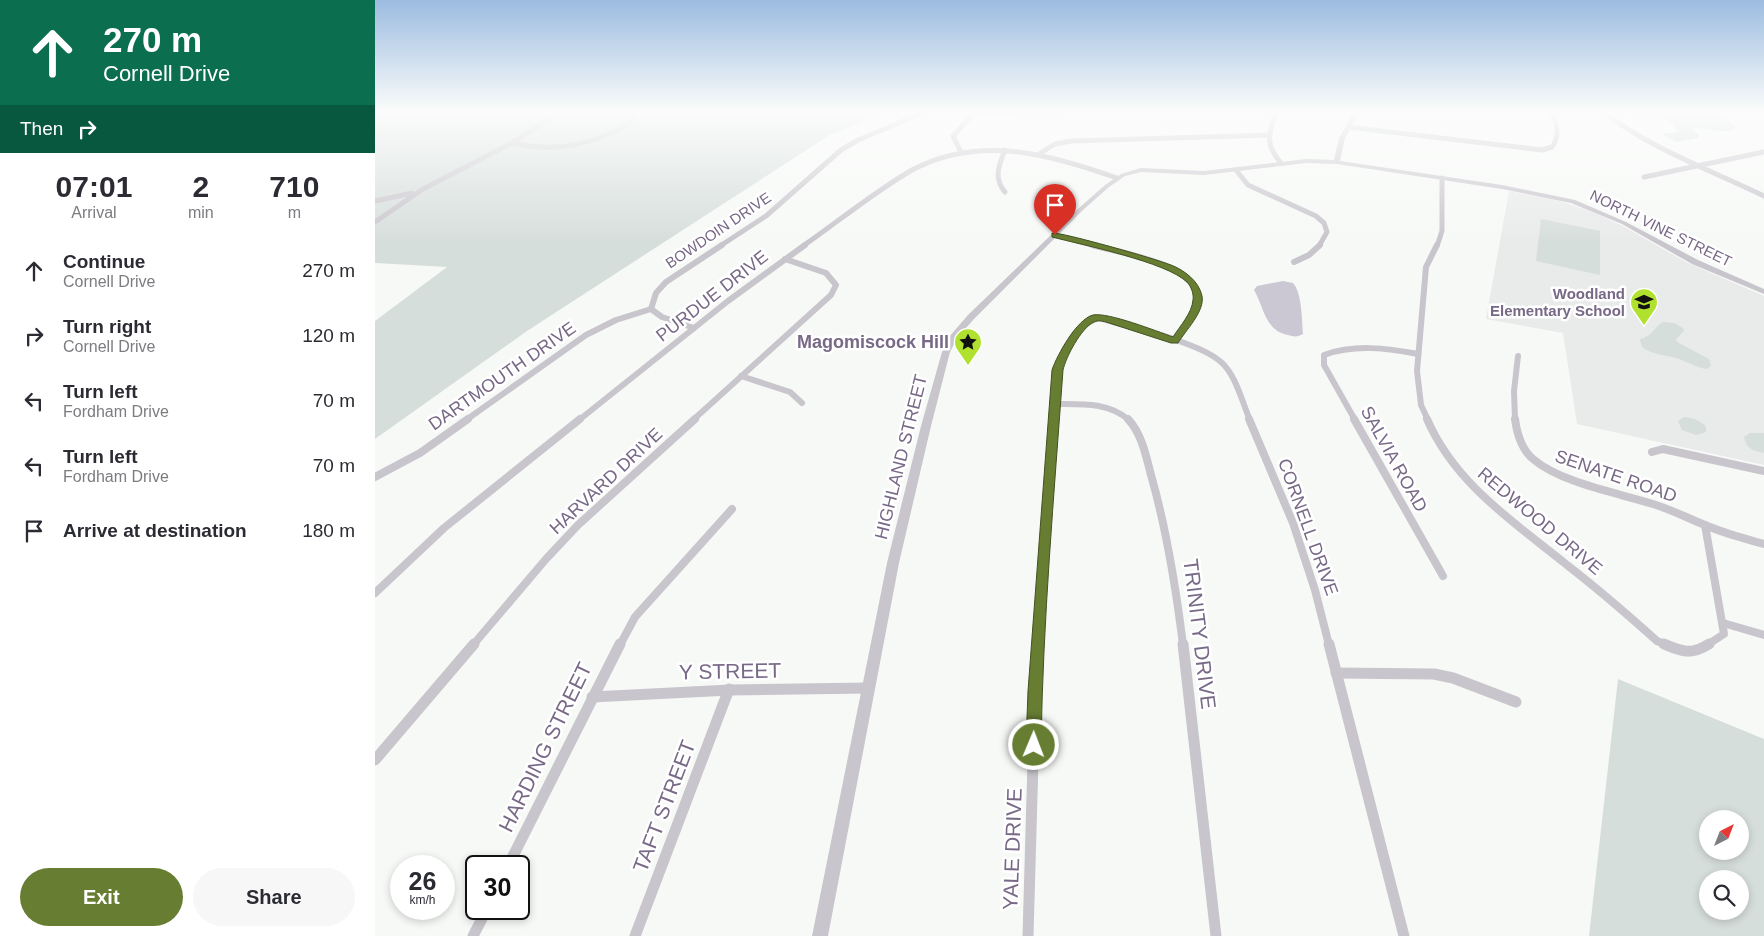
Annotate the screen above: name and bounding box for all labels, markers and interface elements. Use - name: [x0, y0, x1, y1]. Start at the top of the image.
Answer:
- icon: ahead: [20, 20, 85, 85]
- text: 270 m: [103, 20, 202, 59]
- text: Cornell Drive: [103, 61, 230, 86]
- icon: right: [73, 115, 101, 143]
- text: Then: [20, 118, 63, 139]
- text: 07:01: [56, 170, 132, 203]
- text: 2: [192, 170, 209, 203]
- text: 710: [269, 170, 319, 203]
- pin: [1034, 184, 1076, 235]
- street label: NORTH VINE STREET: [1587, 186, 1735, 270]
- street label: BOWDOIN DRIVE: [662, 188, 774, 272]
- icon: arrive: [1041, 191, 1069, 219]
- text: Arrival: [71, 204, 117, 221]
- text: min: [188, 204, 214, 221]
- text: m: [288, 204, 301, 221]
- street label: PURDUE DRIVE: [652, 246, 772, 346]
- text: Continue: [63, 251, 145, 272]
- icon: ahead: [20, 257, 48, 285]
- text: 270 m: [302, 260, 355, 281]
- text: Cornell Drive: [63, 273, 155, 290]
- place label: Woodland Elementary School: [1490, 285, 1625, 319]
- school or university icon: Woodland Elementary School: [1629, 287, 1659, 326]
- text: Turn right: [63, 316, 151, 337]
- street label: DARTMOUTH DRIVE: [425, 318, 579, 434]
- icon: right: [20, 322, 48, 350]
- text: 120 m: [302, 325, 355, 346]
- place icon: Magomiscock Hill: [953, 327, 983, 366]
- place label: Magomiscock Hill: [797, 332, 949, 352]
- text: Cornell Drive: [63, 338, 155, 355]
- street label: HIGHLAND STREET: [871, 373, 931, 541]
- text: Turn left: [63, 381, 138, 402]
- icon: left: [20, 387, 48, 415]
- text: 70 m: [313, 390, 355, 411]
- text: Fordham Drive: [63, 403, 169, 420]
- street label: SALVIA ROAD: [1357, 403, 1431, 515]
- street label: HARVARD DRIVE: [546, 424, 666, 538]
- text: Turn left: [63, 446, 138, 467]
- street label: SENATE ROAD: [1552, 446, 1680, 506]
- icon: left: [20, 452, 48, 480]
- text: 70 m: [313, 455, 355, 476]
- street label: CORNELL DRIVE: [1274, 456, 1342, 598]
- street label: REDWOOD DRIVE: [1474, 463, 1606, 579]
- text: Fordham Drive: [63, 468, 169, 485]
- icon: arrive: [20, 517, 48, 545]
- text: Arrive at destination: [63, 520, 247, 541]
- text: 180 m: [302, 520, 355, 541]
- street label: TRINITY DRIVE: [1179, 558, 1221, 710]
- street label: HARDING STREET: [494, 658, 596, 835]
- street label: Y STREET: [679, 659, 782, 683]
- position arrow: [1007, 718, 1059, 770]
- street label: TAFT STREET: [628, 737, 700, 875]
- street label: YALE DRIVE: [998, 788, 1026, 910]
- north arrow: [1699, 810, 1749, 860]
- map controls: [1699, 810, 1749, 920]
- speed limit sign: 30: [465, 855, 530, 920]
- text: 26: [409, 867, 436, 895]
- button: Exit: [20, 868, 183, 926]
- button: Share: [193, 868, 355, 926]
- button: search: [1699, 870, 1749, 920]
- text: km/h: [409, 893, 436, 907]

